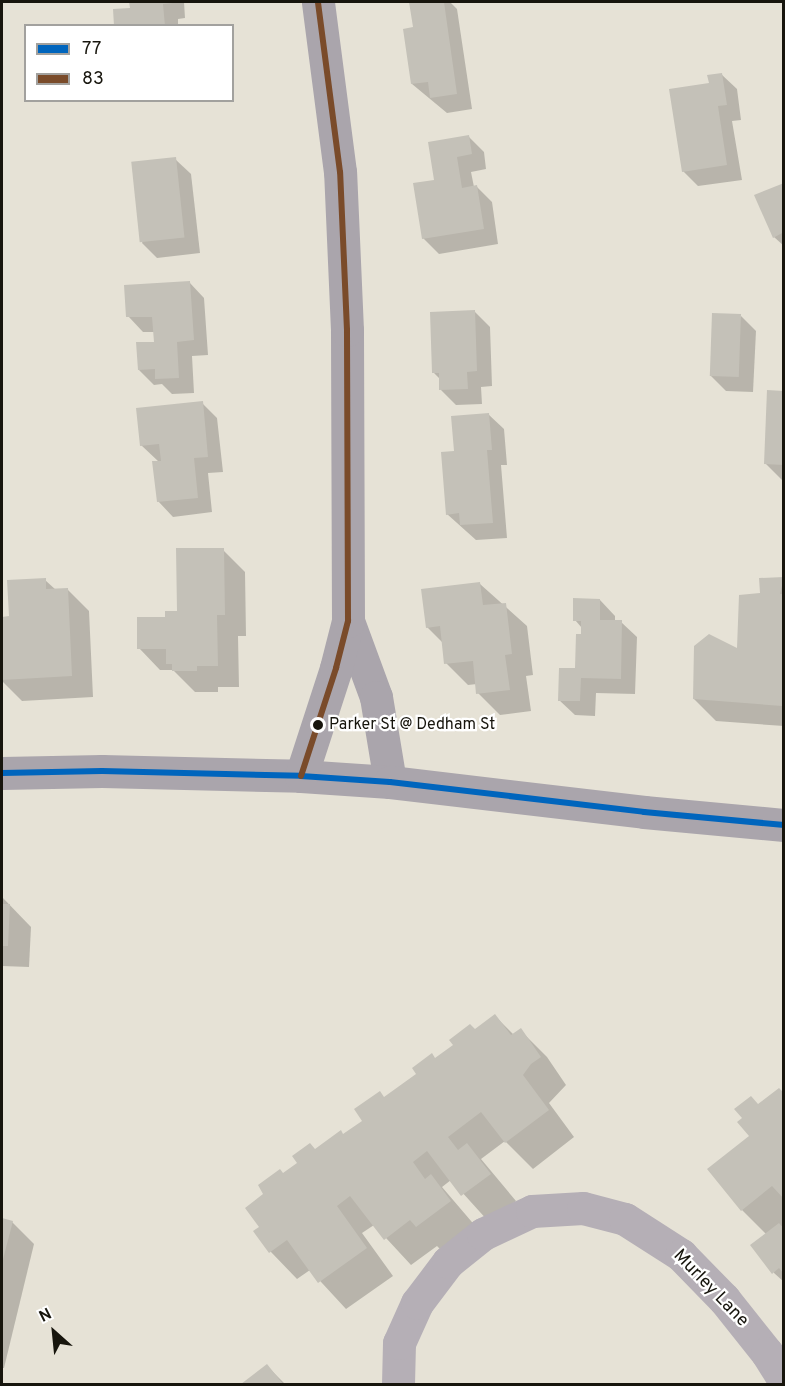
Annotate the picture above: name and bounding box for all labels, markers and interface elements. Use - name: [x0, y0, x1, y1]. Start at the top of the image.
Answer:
- legend: [24, 24, 234, 102]
- text: 77: [82, 38, 101, 61]
- text: 83: [82, 68, 104, 91]
- place label: Parker St @ Dedham St: [329, 715, 495, 735]
- marker: Parker St @ Dedham St: [312, 719, 324, 731]
- street label: Murley Lane: [668, 1246, 752, 1332]
- north arrow: [24, 1302, 84, 1362]
- text: N: [36, 1304, 55, 1327]

